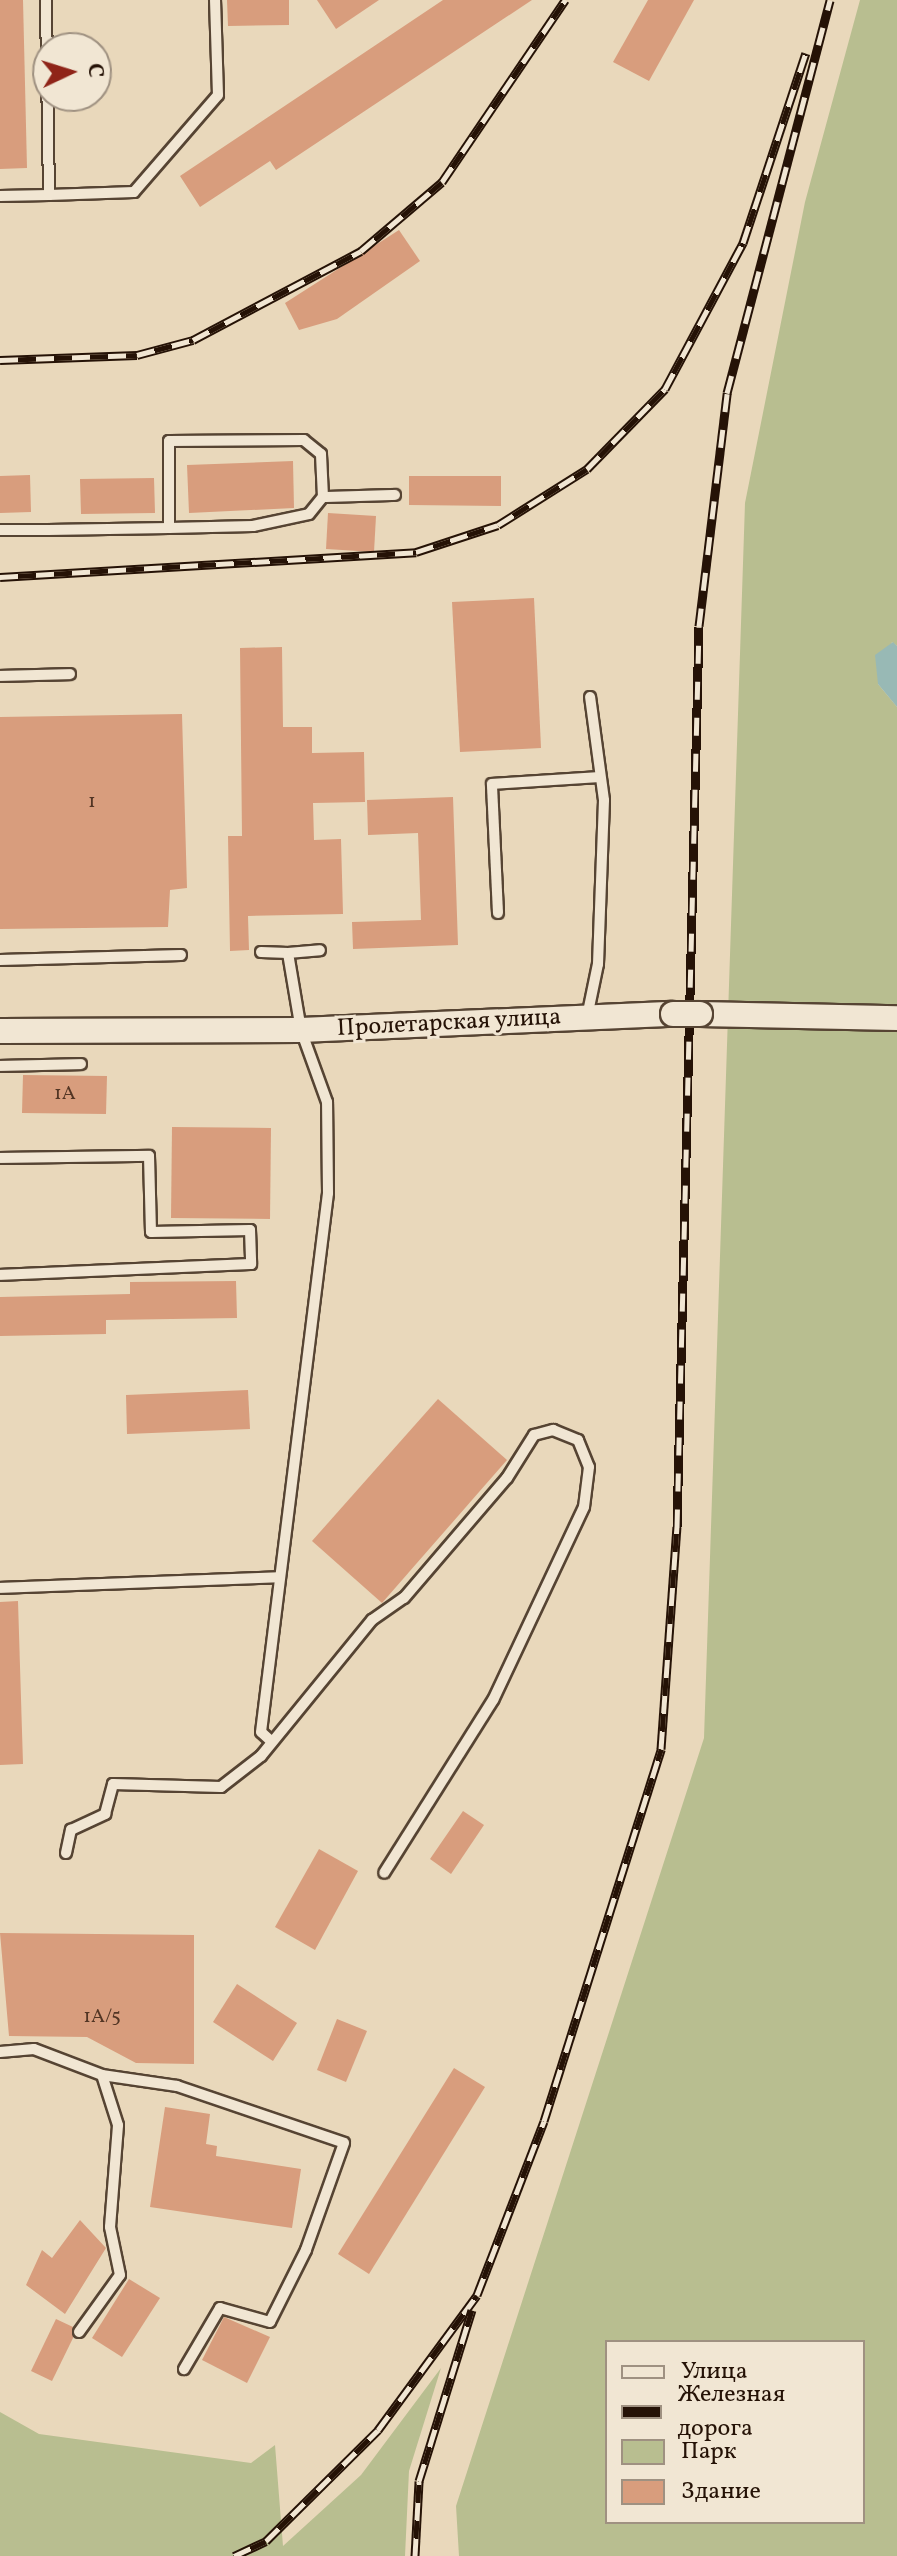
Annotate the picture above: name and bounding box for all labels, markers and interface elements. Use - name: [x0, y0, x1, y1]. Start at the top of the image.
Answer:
- north arrow: [32, 32, 112, 112]
- text: С: [78, 62, 110, 79]
- house number: 1: [88, 790, 96, 814]
- street label: Пролетарская улица: [336, 1004, 562, 1044]
- house number: 1А: [54, 1082, 76, 1106]
- house number: 1А/5: [83, 2005, 121, 2029]
- legend: [605, 2340, 865, 2524]
- text: Улица: [681, 2355, 748, 2389]
- text: Железная дорога: [678, 2378, 785, 2446]
- text: Парк: [681, 2435, 737, 2469]
- text: Здание: [681, 2475, 761, 2509]

